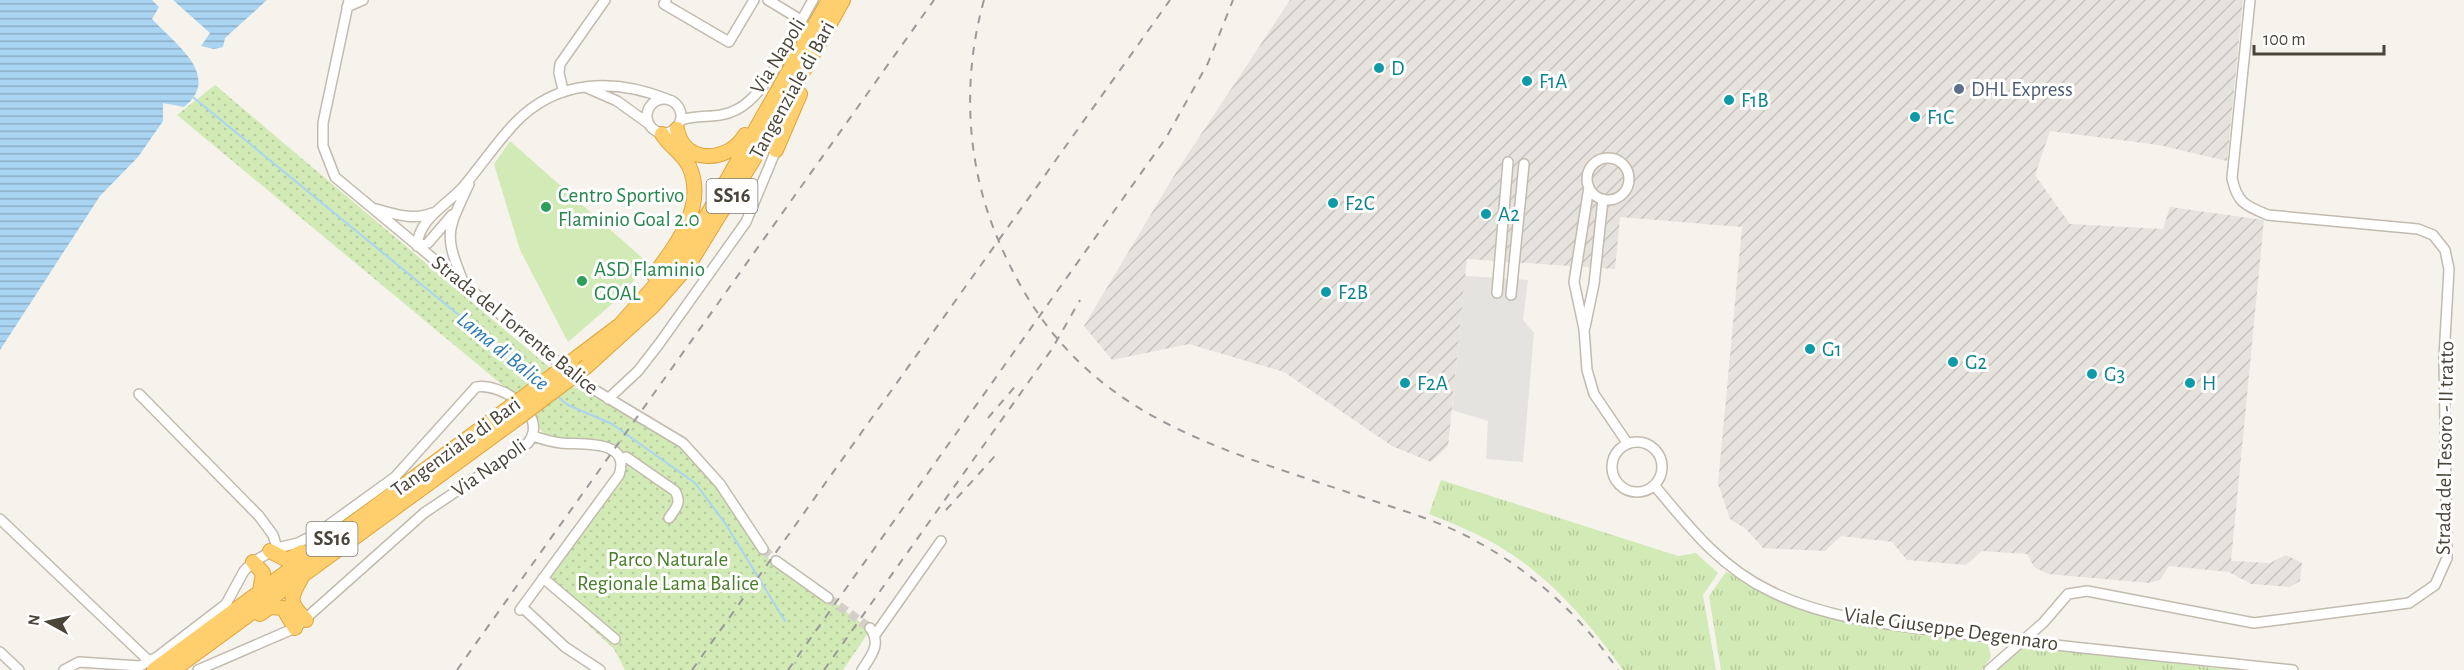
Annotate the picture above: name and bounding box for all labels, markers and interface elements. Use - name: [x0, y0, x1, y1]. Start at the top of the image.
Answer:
- street label: Via Napoli: [747, 14, 809, 98]
- street label: Tangenziale di Bari: [746, 18, 838, 162]
- scale bar: [2254, 18, 2384, 56]
- text: 100 m: [2263, 31, 2306, 49]
- place label: D: [1391, 58, 1405, 79]
- marker: D: [1372, 61, 1386, 75]
- place label: F1A: [1539, 71, 1567, 92]
- marker: F1A: [1520, 74, 1534, 88]
- place label: DHL Express: [1971, 79, 2073, 100]
- marker: DHL Express: [1952, 82, 1966, 96]
- place label: F1B: [1741, 90, 1769, 111]
- marker: F1B: [1722, 93, 1736, 107]
- place label: F1C: [1927, 107, 1954, 128]
- marker: F1C: [1908, 110, 1922, 124]
- road number: SS16: [706, 179, 758, 213]
- place label: Centro Sportivo Flaminio Goal 2.0: [558, 185, 700, 230]
- place label: F2C: [1345, 193, 1375, 214]
- marker: F2C: [1326, 196, 1340, 210]
- marker: Centro Sportivo Flaminio Goal 2.0: [539, 200, 553, 214]
- place label: A2: [1498, 204, 1520, 225]
- marker: A2: [1479, 207, 1493, 221]
- street label: Strada del Torrente Balice: [428, 251, 602, 399]
- place label: ASD Flaminio GOAL: [594, 259, 705, 304]
- marker: ASD Flaminio GOAL: [575, 274, 589, 288]
- place label: F2B: [1338, 282, 1368, 303]
- marker: F2B: [1319, 285, 1333, 299]
- water label: Lama di Balice: [453, 307, 553, 395]
- place label: G1: [1822, 339, 1842, 360]
- street label: Strada del Tesoro - II tratto: [2433, 341, 2457, 555]
- marker: G1: [1803, 342, 1817, 356]
- place label: G2: [1965, 352, 1987, 373]
- marker: G2: [1946, 355, 1960, 369]
- place label: G3: [2104, 364, 2125, 385]
- marker: G3: [2085, 367, 2099, 381]
- place label: F2A: [1417, 373, 1448, 394]
- place label: H: [2202, 373, 2216, 394]
- marker: F2A: [1398, 376, 1412, 390]
- marker: H: [2183, 376, 2197, 390]
- street label: Tangenziale di Bari: [388, 393, 524, 501]
- street label: Via Napoli: [448, 435, 530, 501]
- road number: SS16: [306, 522, 358, 556]
- park label: Parco Naturale Regionale Lama Balice: [577, 549, 759, 594]
- north arrow: [18, 592, 78, 652]
- street label: Viale Giuseppe Degennaro: [1842, 604, 2060, 654]
- text: N: [25, 613, 43, 627]

